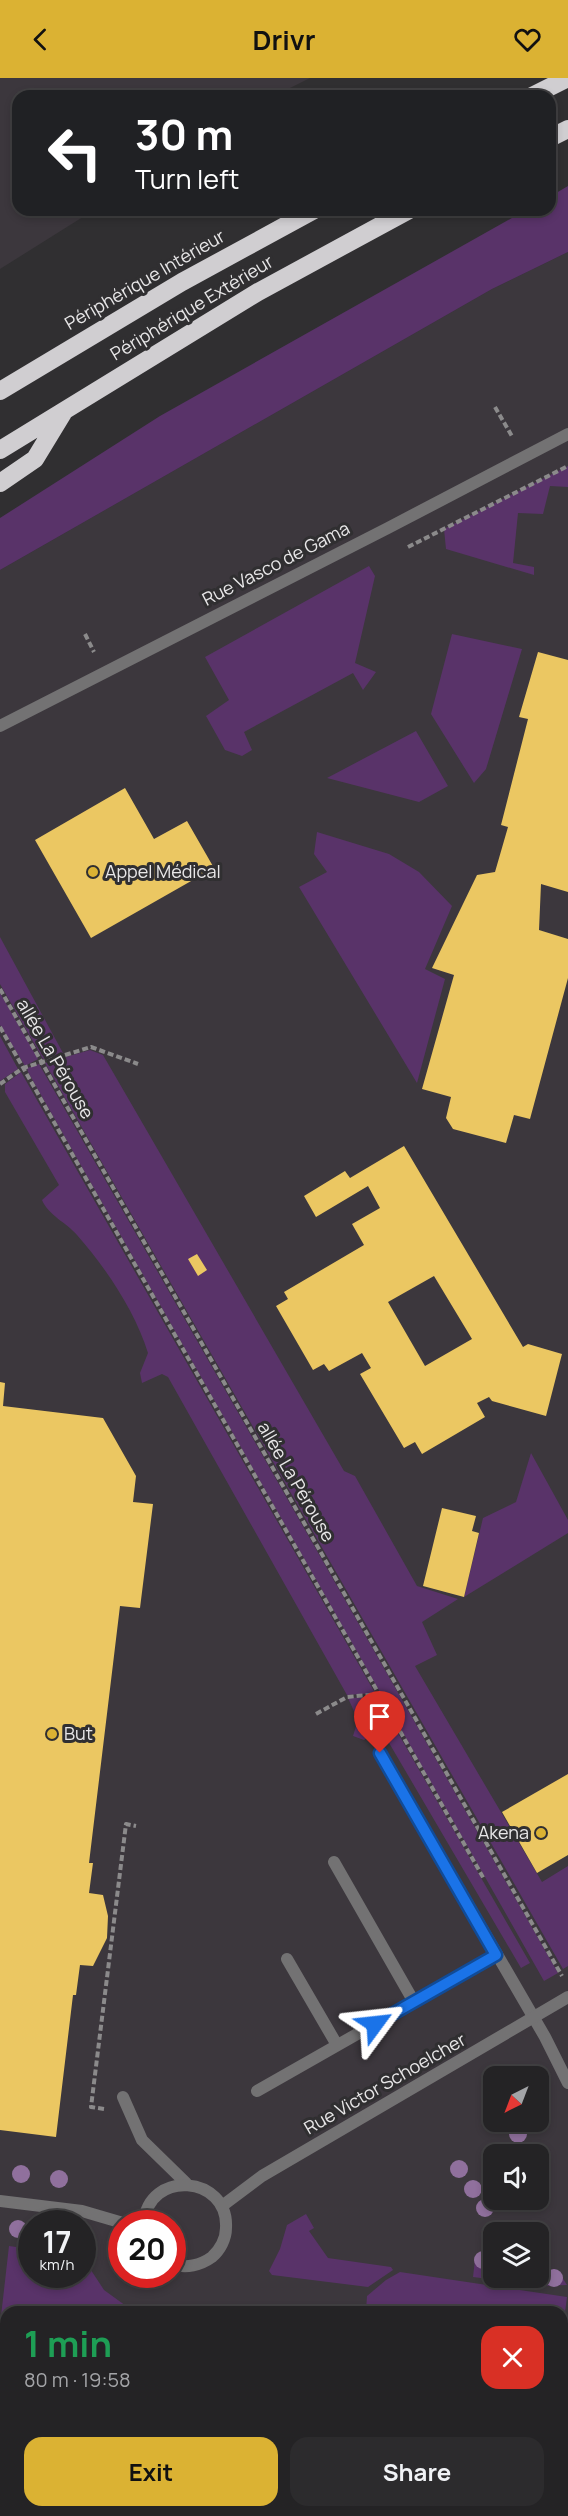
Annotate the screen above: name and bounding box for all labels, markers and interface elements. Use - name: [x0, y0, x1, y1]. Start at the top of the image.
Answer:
- text: Drivr: [253, 21, 315, 58]
- icon: back: [24, 23, 57, 56]
- icon: heart: [511, 23, 544, 56]
- text: 30 m: [135, 105, 233, 163]
- icon: left: [36, 114, 114, 192]
- text: Turn left: [135, 160, 239, 197]
- street label: Périphérique Intérieur: [60, 223, 229, 335]
- street label: Périphérique Extérieur: [106, 249, 278, 365]
- street label: Rue Vasco de Gama: [198, 516, 353, 611]
- place label: Appel Médical: [105, 859, 221, 883]
- marker: Appel Médical: [86, 865, 100, 879]
- street label: allée La Pérouse: [12, 994, 100, 1123]
- street label: allée La Pérouse: [253, 1417, 341, 1546]
- pin: [354, 1691, 405, 1753]
- icon: arrive: [363, 1700, 396, 1733]
- place label: But: [64, 1721, 93, 1745]
- marker: But: [45, 1727, 59, 1741]
- place label: Akena: [478, 1820, 529, 1844]
- marker: Akena: [534, 1826, 548, 1840]
- position arrow: [343, 1992, 407, 2056]
- street label: Rue Victor Schoelcher: [299, 2027, 470, 2139]
- north arrow: [483, 2066, 549, 2132]
- map controls: [483, 2066, 549, 2288]
- button: sound: [483, 2144, 549, 2210]
- speed limit sign: 20: [108, 2210, 186, 2288]
- text: 17: [42, 2221, 72, 2262]
- button: layers: [483, 2222, 549, 2288]
- text: km/h: [40, 2254, 74, 2275]
- text: 1 min: [24, 2319, 112, 2368]
- button: close: [481, 2326, 544, 2389]
- text: 80 m · 19:58: [24, 2366, 131, 2393]
- button: Exit: [24, 2437, 278, 2506]
- button: Share: [290, 2437, 544, 2506]

